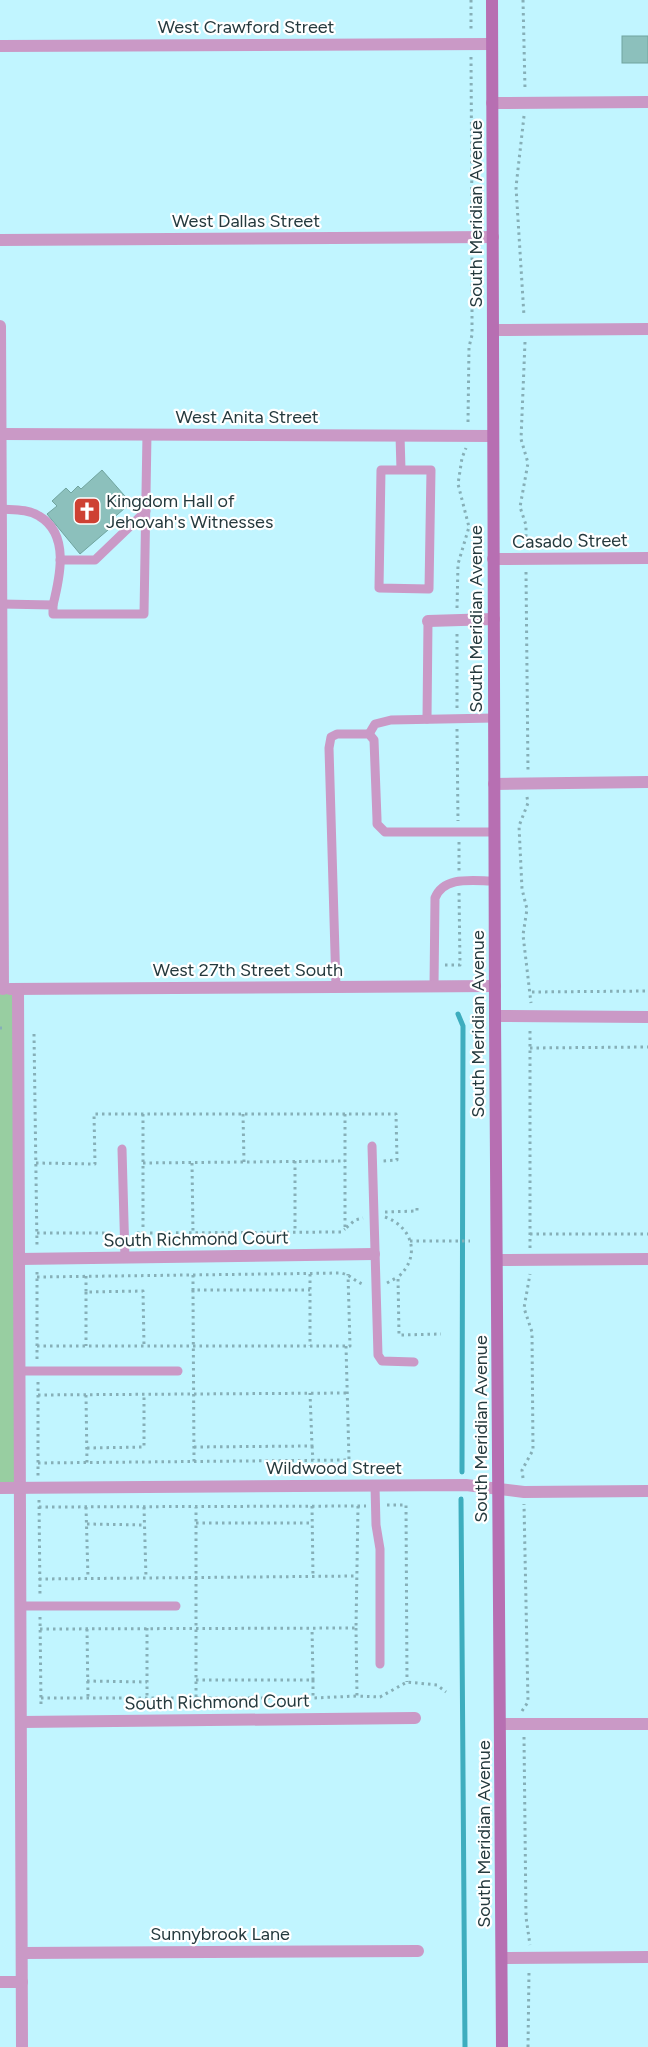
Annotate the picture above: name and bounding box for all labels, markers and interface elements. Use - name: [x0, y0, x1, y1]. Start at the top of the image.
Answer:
- street label: West Crawford Street: [158, 16, 335, 38]
- street label: South Meridian Avenue: [465, 120, 487, 308]
- street label: West Dallas Street: [172, 210, 320, 232]
- street label: West Anita Street: [175, 406, 319, 428]
- place label: Kingdom Hall of Jehovah's Witnesses: [106, 490, 273, 533]
- church icon: Kingdom Hall of Jehovah's Witnesses: [72, 496, 102, 526]
- street label: South Meridian Avenue: [465, 525, 487, 713]
- street label: Casado Street: [512, 529, 628, 553]
- street label: South Meridian Avenue: [467, 930, 489, 1118]
- street label: West 27th Street South: [153, 959, 343, 981]
- street label: South Richmond Court: [103, 1226, 289, 1252]
- street label: South Meridian Avenue: [470, 1335, 492, 1523]
- street label: Wildwood Street: [266, 1457, 402, 1479]
- street label: South Richmond Court: [124, 1689, 310, 1715]
- street label: South Meridian Avenue: [473, 1740, 495, 1928]
- street label: Sunnybrook Lane: [150, 1923, 290, 1945]

